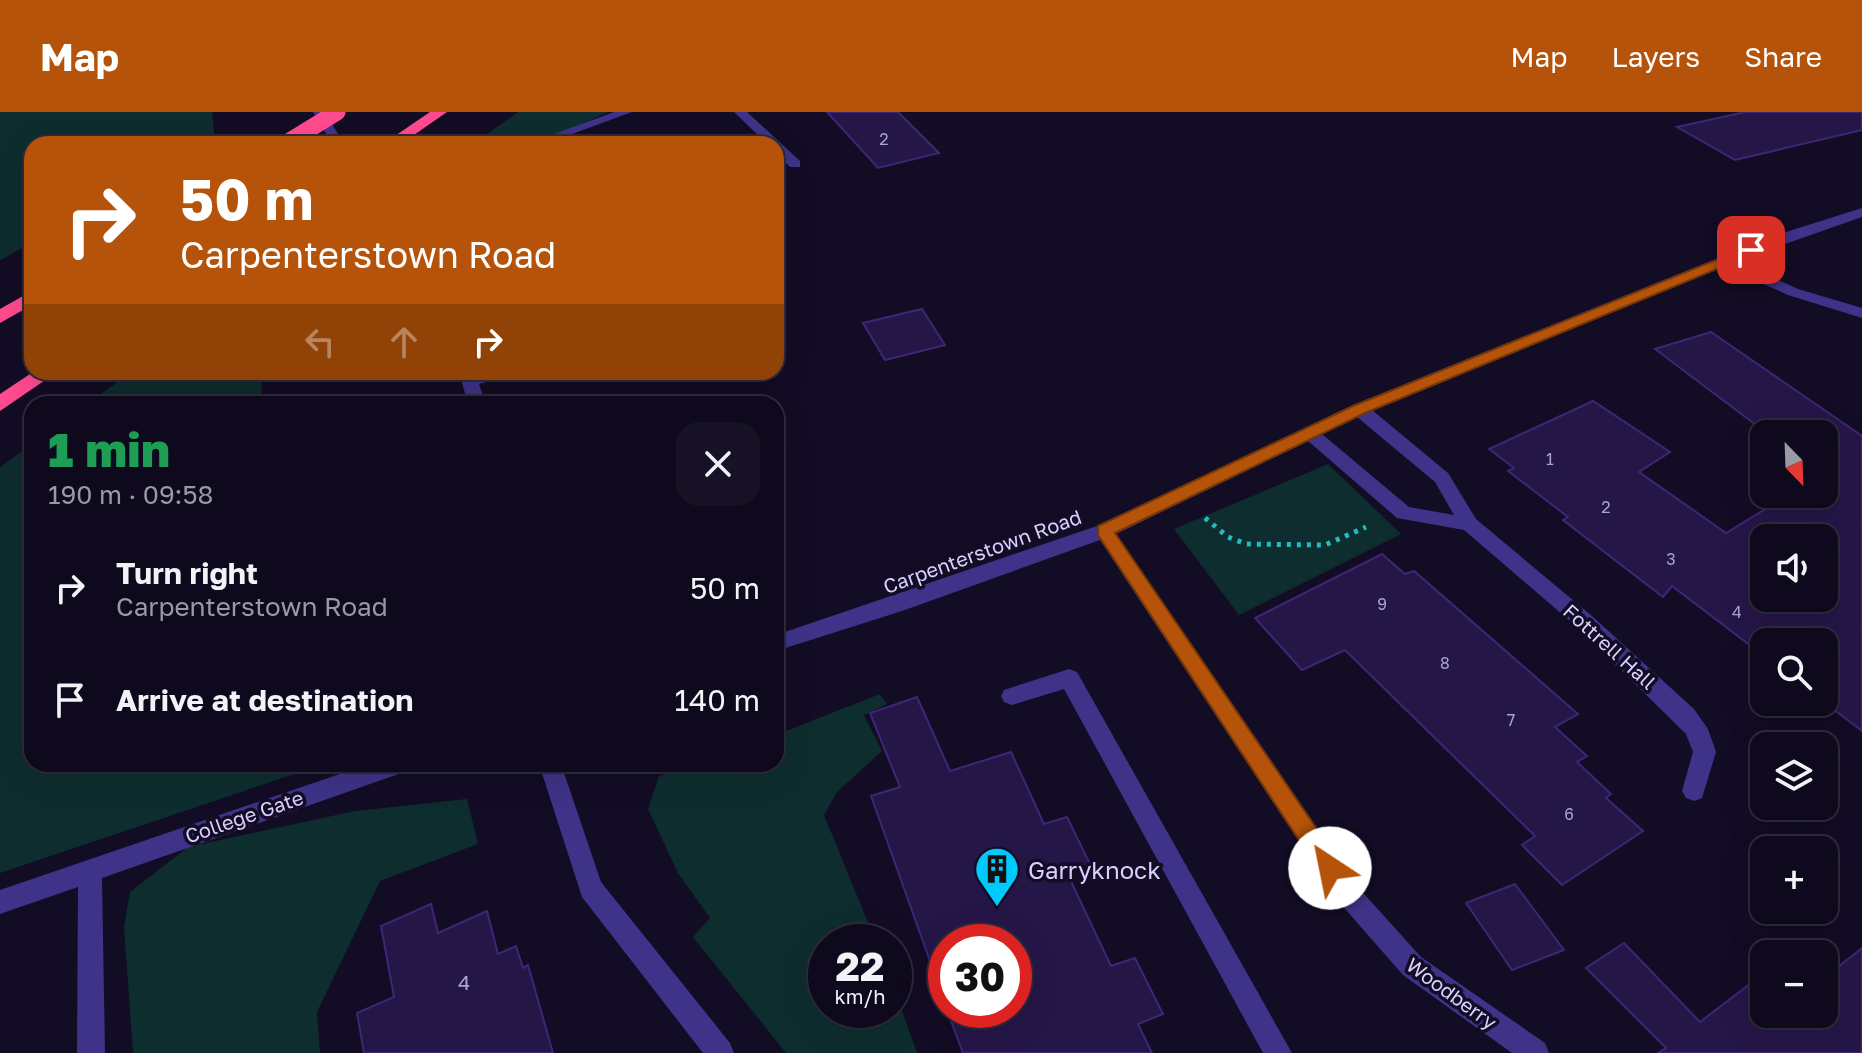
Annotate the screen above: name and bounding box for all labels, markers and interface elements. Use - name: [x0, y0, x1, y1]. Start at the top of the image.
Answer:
- text: Map: [40, 34, 119, 79]
- text: Map: [1510, 40, 1568, 73]
- text: Layers: [1612, 40, 1700, 73]
- text: Share: [1744, 40, 1822, 73]
- house number: 2: [879, 129, 889, 149]
- text: 50 m: [180, 165, 314, 232]
- icon: right: [48, 168, 152, 272]
- pin: [1717, 216, 1785, 284]
- icon: arrive: [1729, 228, 1773, 272]
- text: Carpenterstown Road: [180, 233, 556, 276]
- icon: left: [298, 320, 342, 364]
- icon: ahead: [382, 320, 426, 364]
- icon: right: [466, 320, 510, 364]
- text: 1 min: [48, 420, 170, 478]
- north arrow: [1750, 420, 1838, 508]
- map controls: [1750, 420, 1838, 1028]
- button: close: [676, 422, 760, 506]
- house number: 1: [1546, 449, 1554, 469]
- text: 190 m · 09:58: [48, 479, 213, 510]
- house number: 2: [1601, 497, 1611, 517]
- street label: Carpenterstown Road: [880, 504, 1084, 598]
- button: sound: [1750, 524, 1838, 612]
- house number: 3: [1666, 549, 1676, 569]
- text: Turn right: [116, 555, 258, 591]
- icon: right: [48, 566, 92, 610]
- text: 50 m: [690, 570, 760, 606]
- text: Carpenterstown Road: [116, 591, 388, 622]
- house number: 9: [1377, 594, 1387, 614]
- street label: Fottrell Hall: [1559, 598, 1661, 694]
- house number: 4: [1732, 602, 1742, 622]
- button: search: [1750, 628, 1838, 716]
- house number: 8: [1440, 653, 1450, 673]
- icon: arrive: [48, 678, 92, 722]
- text: Arrive at destination: [116, 682, 413, 718]
- text: 140 m: [675, 682, 760, 718]
- house number: 7: [1507, 710, 1515, 730]
- button: layers: [1750, 732, 1838, 820]
- street label: College Gate: [182, 785, 306, 847]
- house number: 6: [1564, 804, 1574, 824]
- position arrow: [1288, 826, 1372, 910]
- button: +: [1750, 836, 1838, 924]
- building icon: Garryknock: [973, 845, 1021, 908]
- place label: Garryknock: [1028, 855, 1161, 884]
- speed limit sign: 30: [928, 924, 1032, 1028]
- button: −: [1750, 940, 1838, 1028]
- text: 22: [836, 942, 884, 990]
- street label: Woodberry: [1402, 952, 1502, 1034]
- house number: 4: [458, 970, 470, 994]
- text: km/h: [835, 984, 885, 1008]

